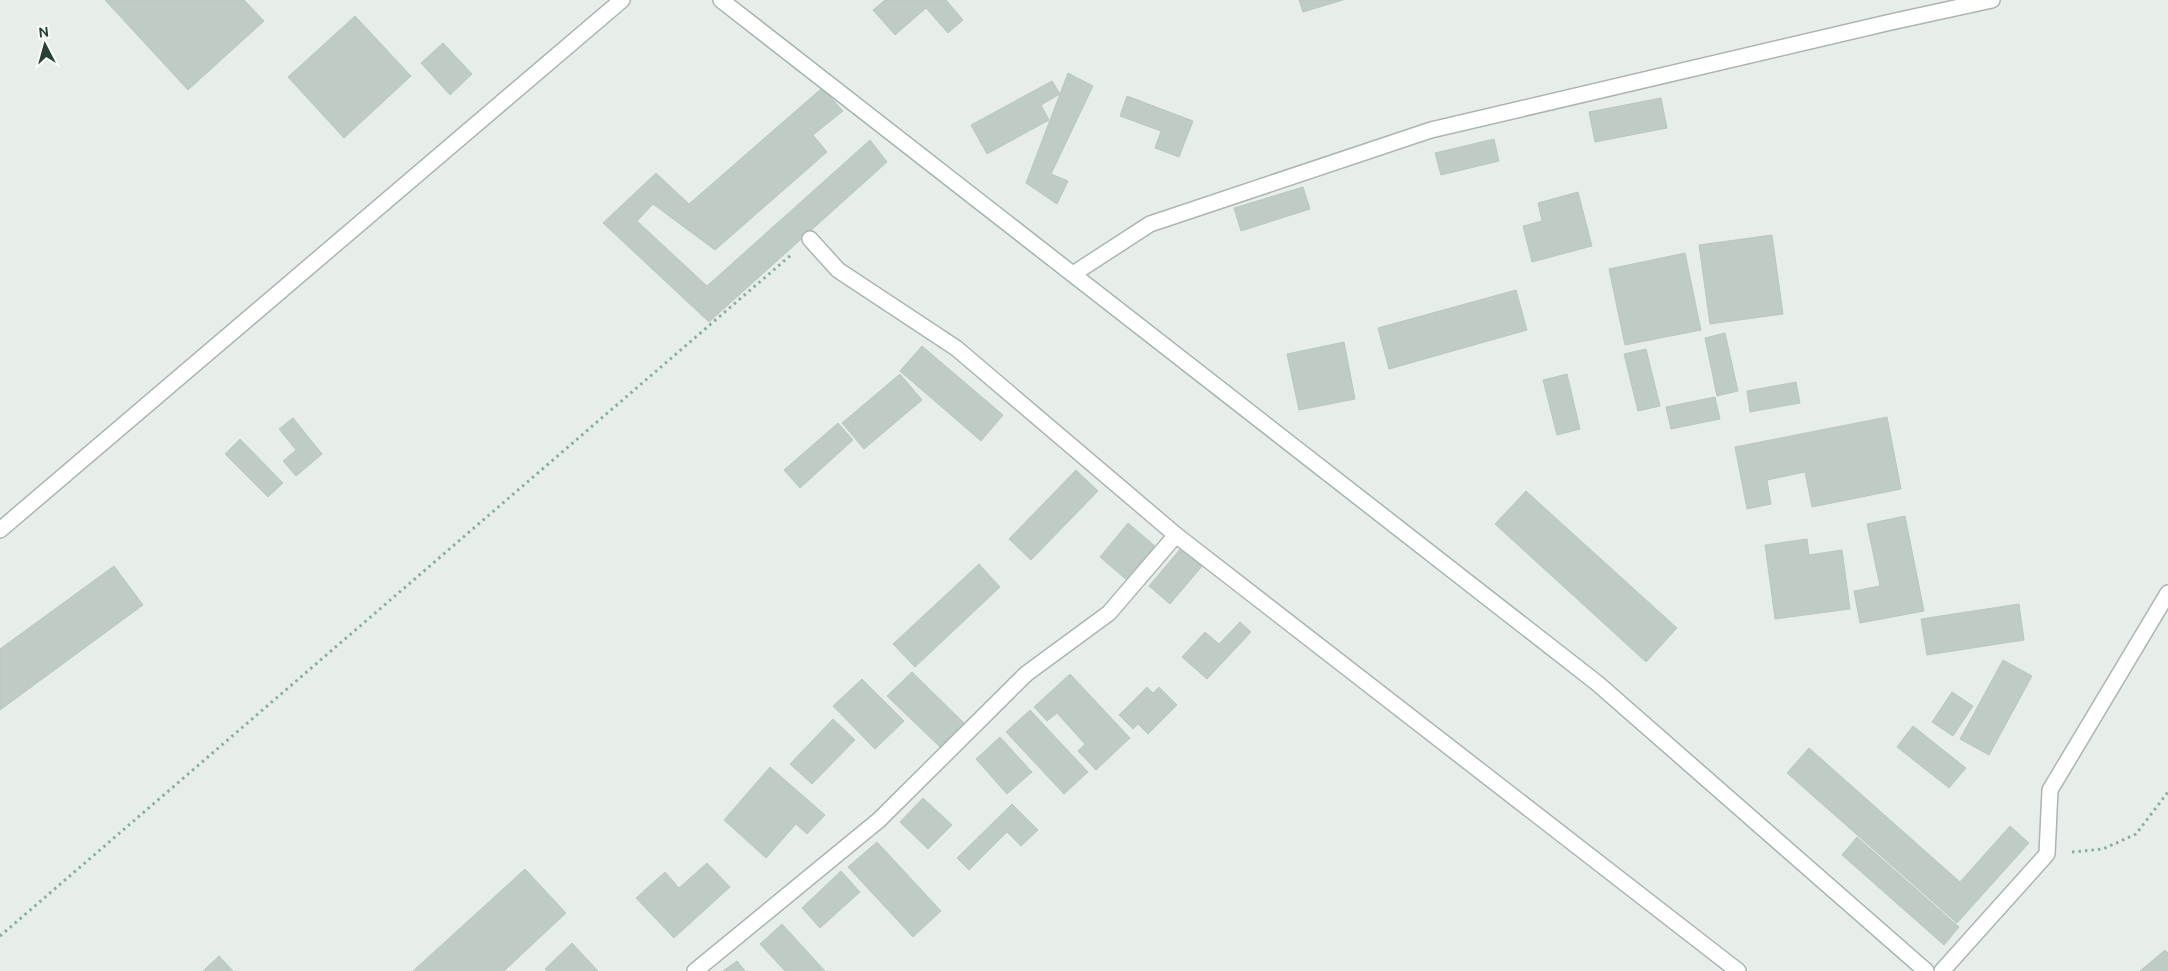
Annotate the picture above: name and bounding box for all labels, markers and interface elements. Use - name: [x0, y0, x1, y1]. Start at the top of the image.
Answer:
- north arrow: [20, 20, 70, 70]
- text: N: [38, 24, 50, 41]

